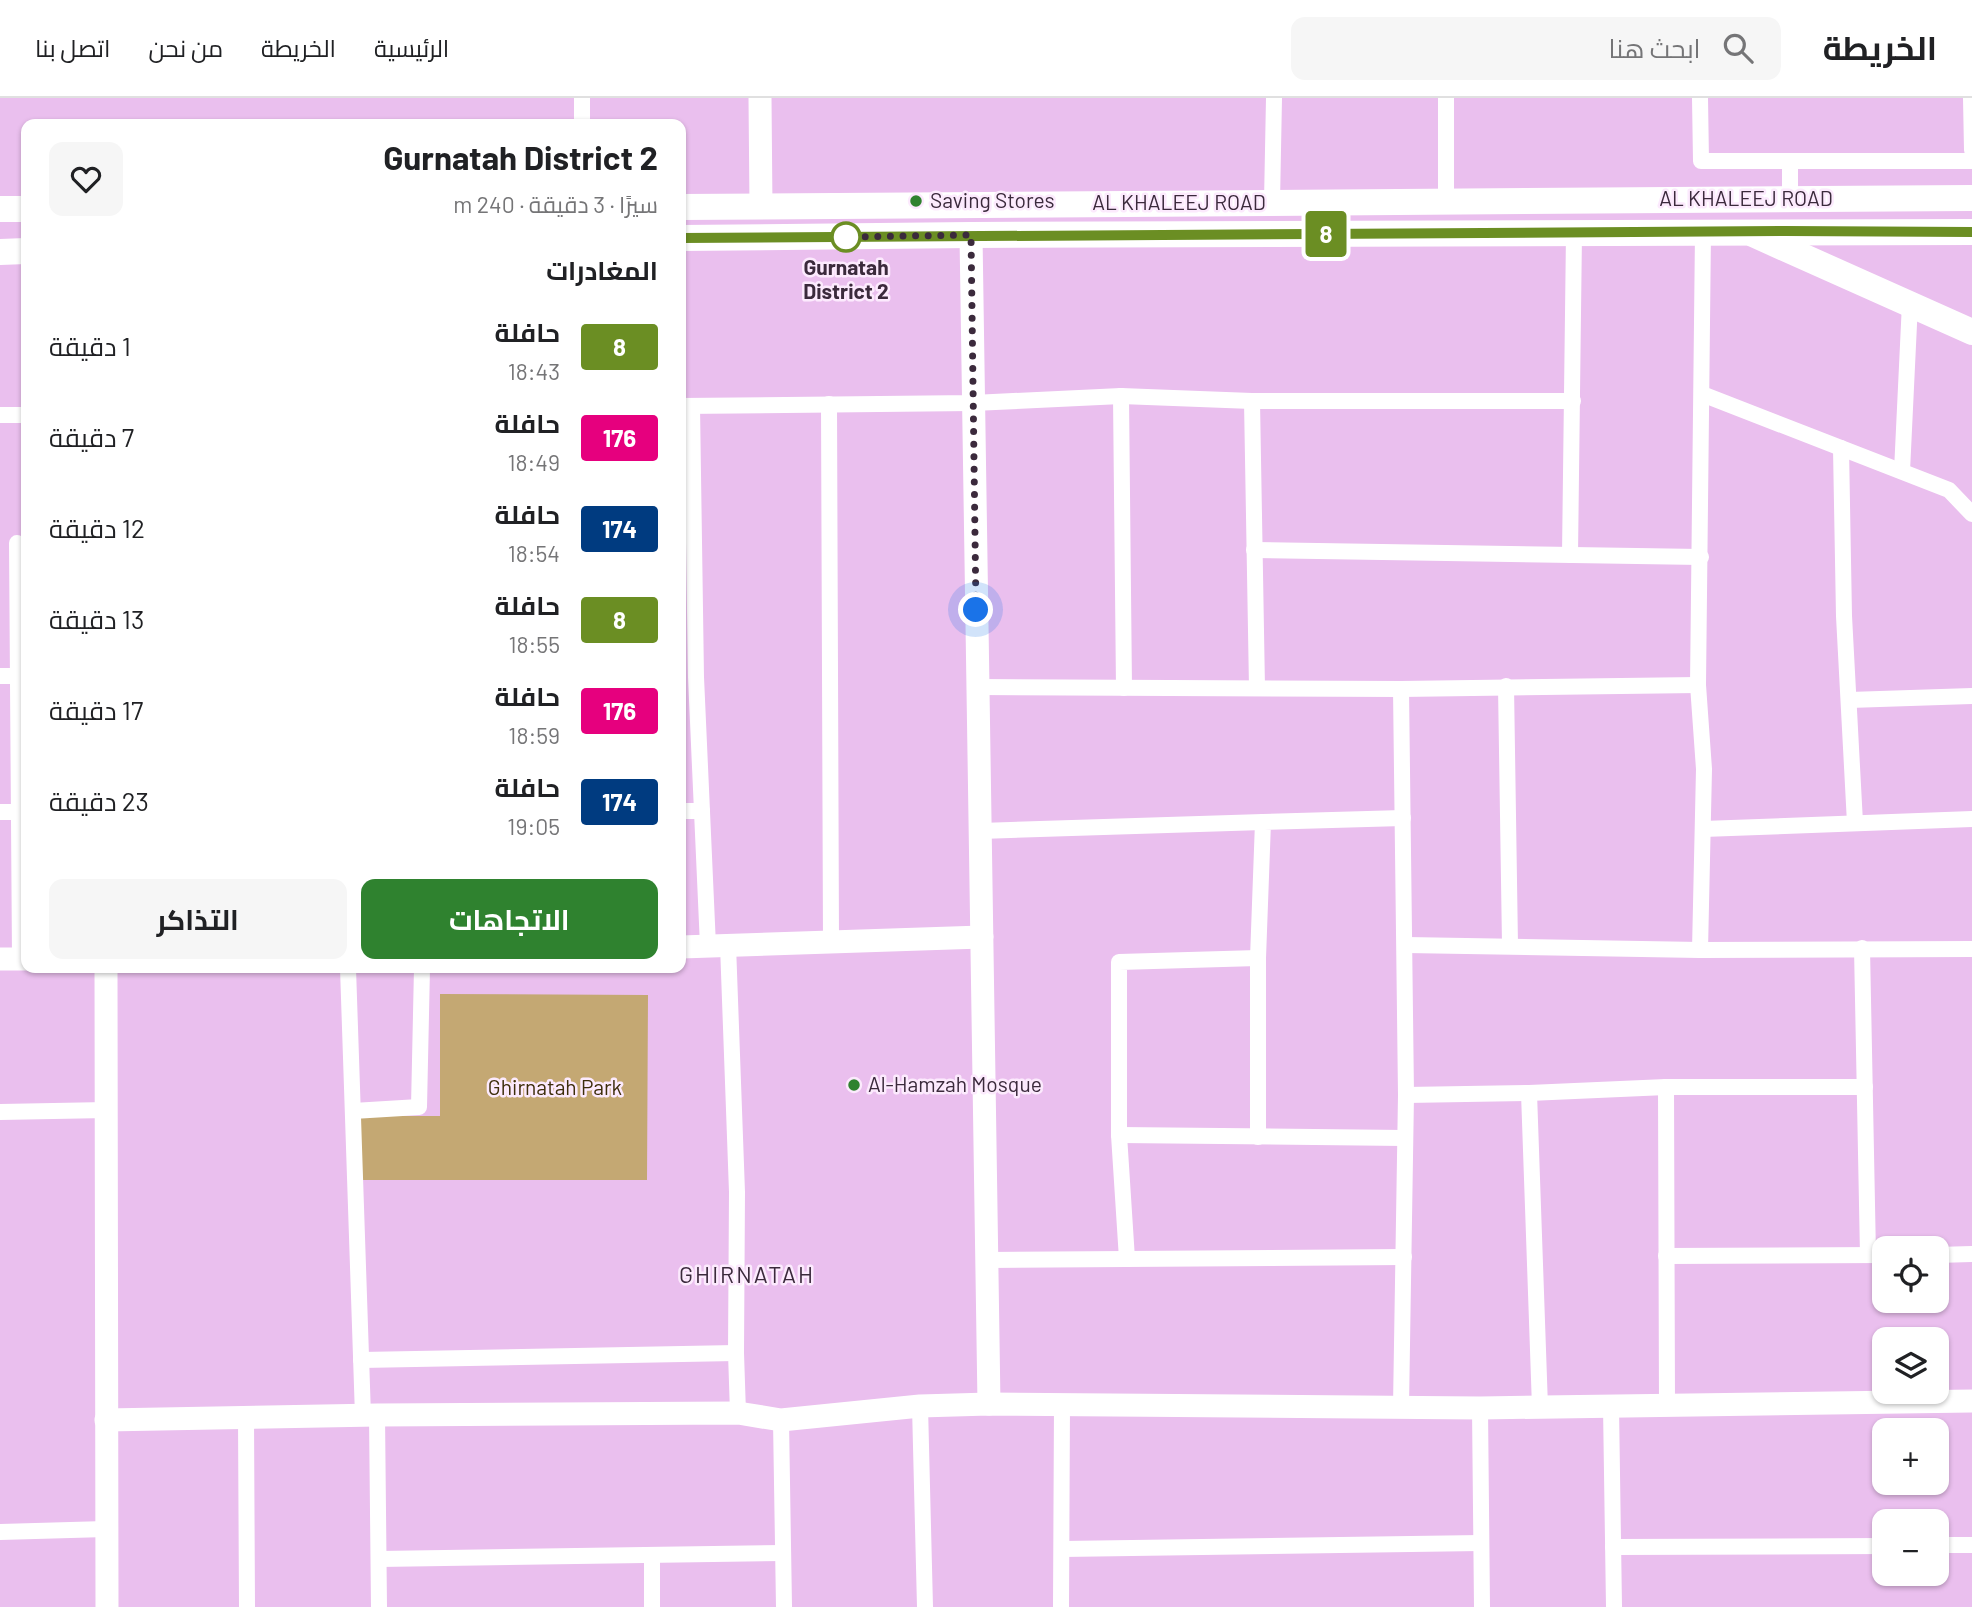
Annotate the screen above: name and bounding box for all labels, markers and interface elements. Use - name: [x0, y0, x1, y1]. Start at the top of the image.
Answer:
- search box: [1291, 17, 1781, 80]
- text: الخريطة: [1823, 27, 1937, 67]
- icon: search: [1719, 29, 1757, 67]
- text: ابحث هنا: [1609, 32, 1701, 63]
- text: اتصل بنا: [35, 33, 110, 62]
- text: من نحن: [148, 33, 223, 62]
- text: الخريطة: [261, 33, 336, 62]
- text: الرئيسية: [374, 33, 449, 62]
- text: Gurnatah District 2: [383, 137, 658, 177]
- button: heart: [49, 142, 123, 216]
- street label: AL KHALEEJ ROAD: [1659, 185, 1833, 210]
- place label: Saving Stores: [930, 187, 1055, 212]
- street label: AL KHALEEJ ROAD: [1092, 189, 1266, 214]
- text: سيرًا · 3 دقيقة · 240 m: [453, 190, 658, 218]
- marker: Saving Stores: [908, 193, 924, 209]
- line badge: 8: [1303, 211, 1349, 257]
- text: 8: [1320, 219, 1332, 248]
- marker: Gurnatah District 2: [831, 222, 861, 252]
- text: المغادرات: [546, 254, 658, 285]
- place label: Gurnatah District 2: [803, 254, 889, 303]
- text: حافلة: [495, 316, 560, 347]
- text: 1 دقيقة: [49, 330, 131, 361]
- text: 8: [613, 332, 626, 361]
- text: 18:43: [508, 357, 560, 385]
- text: حافلة: [495, 407, 560, 438]
- text: 7 دقيقة: [49, 421, 134, 452]
- text: 176: [603, 423, 636, 452]
- text: 18:49: [508, 448, 560, 476]
- text: حافلة: [495, 498, 560, 529]
- text: 12 دقيقة: [49, 512, 145, 543]
- text: 174: [602, 514, 637, 543]
- text: 18:54: [508, 539, 560, 567]
- text: حافلة: [495, 589, 560, 620]
- your location: [958, 592, 993, 627]
- text: 13 دقيقة: [49, 603, 144, 634]
- text: 8: [613, 605, 626, 634]
- text: 18:55: [509, 630, 560, 658]
- text: حافلة: [495, 680, 560, 711]
- text: 17 دقيقة: [49, 694, 143, 725]
- text: 176: [603, 696, 636, 725]
- text: 18:59: [508, 721, 560, 749]
- text: حافلة: [495, 771, 560, 802]
- text: 23 دقيقة: [49, 785, 149, 816]
- text: 174: [602, 787, 637, 816]
- text: 19:05: [507, 812, 560, 840]
- button: التذاكر: [49, 879, 347, 959]
- button: الاتجاهات: [361, 879, 658, 959]
- place label: Al-Hamzah Mosque: [868, 1071, 1042, 1096]
- park label: Ghirnatah Park: [488, 1074, 622, 1099]
- marker: Al-Hamzah Mosque: [846, 1077, 862, 1093]
- map controls: [1872, 1236, 1949, 1586]
- button: locate: [1872, 1236, 1949, 1313]
- district label: GHIRNATAH: [679, 1260, 815, 1288]
- button: layers: [1872, 1327, 1949, 1404]
- button: +: [1872, 1418, 1949, 1495]
- button: −: [1872, 1509, 1949, 1586]

